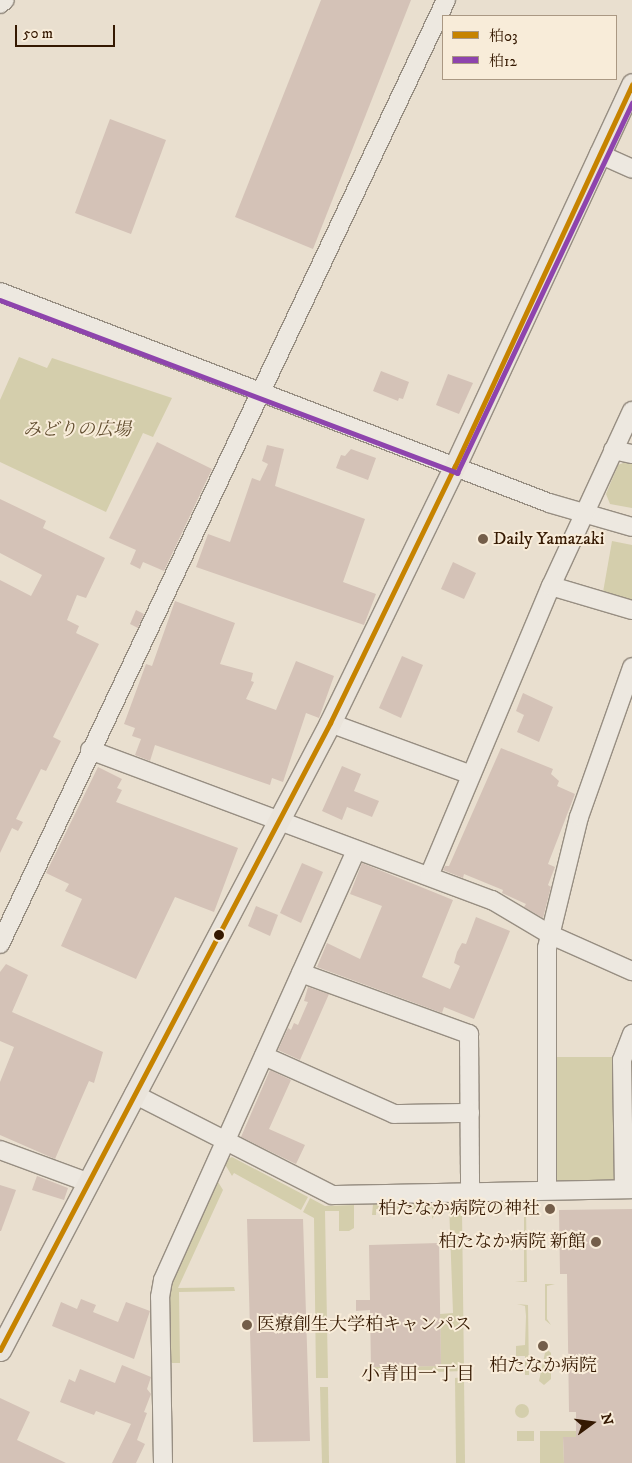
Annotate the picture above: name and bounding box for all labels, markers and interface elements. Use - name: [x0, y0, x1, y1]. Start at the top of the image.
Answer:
- scale bar: [18, 15, 118, 47]
- legend: [442, 15, 617, 80]
- text: 50 m: [23, 24, 53, 43]
- text: 柏03: [489, 27, 518, 46]
- text: 柏12: [489, 52, 517, 71]
- park label: みどりの広場: [23, 419, 131, 441]
- place label: Daily Yamazaki: [493, 528, 604, 550]
- marker: Daily Yamazaki: [477, 533, 489, 545]
- unlabelled marker: [214, 930, 224, 940]
- place label: 柏たなか病院の神社: [378, 1198, 540, 1220]
- marker: 柏たなか病院の神社: [544, 1203, 556, 1215]
- place label: 柏たなか病院 新館: [438, 1231, 586, 1253]
- marker: 柏たなか病院 新館: [590, 1236, 602, 1248]
- place label: 医療創生大学柏キャンパス: [257, 1314, 473, 1336]
- marker: 医療創生大学柏キャンパス: [241, 1319, 253, 1331]
- marker: 柏たなか病院: [536, 1339, 550, 1353]
- place label: 柏たなか病院: [489, 1355, 597, 1377]
- district label: 小青田一丁目: [361, 1364, 475, 1386]
- north arrow: [567, 1398, 617, 1448]
- text: N: [596, 1412, 617, 1427]

